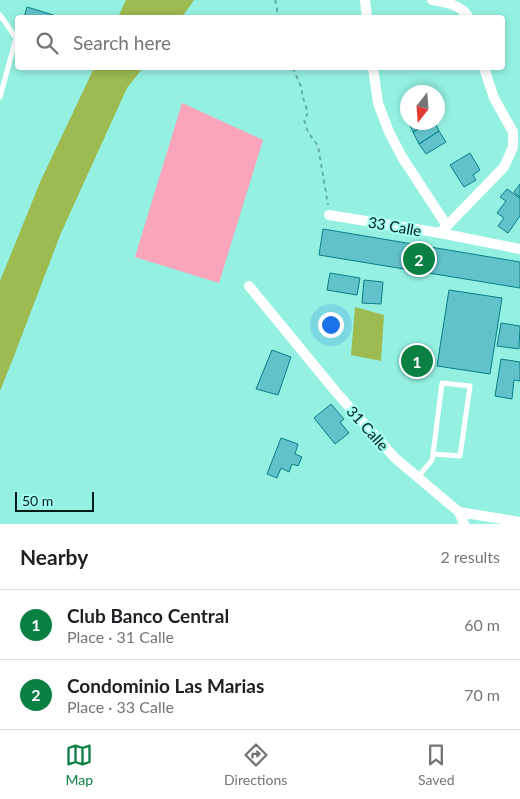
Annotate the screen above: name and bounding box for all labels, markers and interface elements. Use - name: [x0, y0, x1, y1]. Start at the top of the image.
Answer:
- search box: [15, 15, 505, 70]
- icon: search: [33, 29, 61, 57]
- text: Search here: [73, 31, 171, 54]
- north arrow: [400, 85, 445, 130]
- street label: 33 Calle: [367, 212, 423, 240]
- pin: 2: [403, 240, 435, 278]
- your location: [318, 312, 344, 338]
- pin: 1: [401, 342, 433, 380]
- street label: 31 Calle: [343, 402, 393, 454]
- scale bar: [15, 489, 94, 512]
- text: 50 m: [22, 492, 53, 509]
- text: Nearby: [20, 544, 88, 569]
- text: 2 results: [440, 547, 500, 566]
- text: Club Banco Central: [67, 604, 229, 627]
- text: 1: [31, 615, 41, 634]
- text: 60 m: [464, 615, 500, 634]
- text: Place · 31 Calle: [67, 627, 174, 646]
- text: Condominio Las Marias: [67, 674, 264, 697]
- text: 2: [31, 685, 41, 704]
- text: 70 m: [464, 685, 500, 704]
- text: Place · 33 Calle: [67, 697, 174, 716]
- tab: Map: [65, 741, 93, 788]
- tab: Directions: [224, 741, 287, 788]
- tab: Saved: [418, 741, 455, 788]

